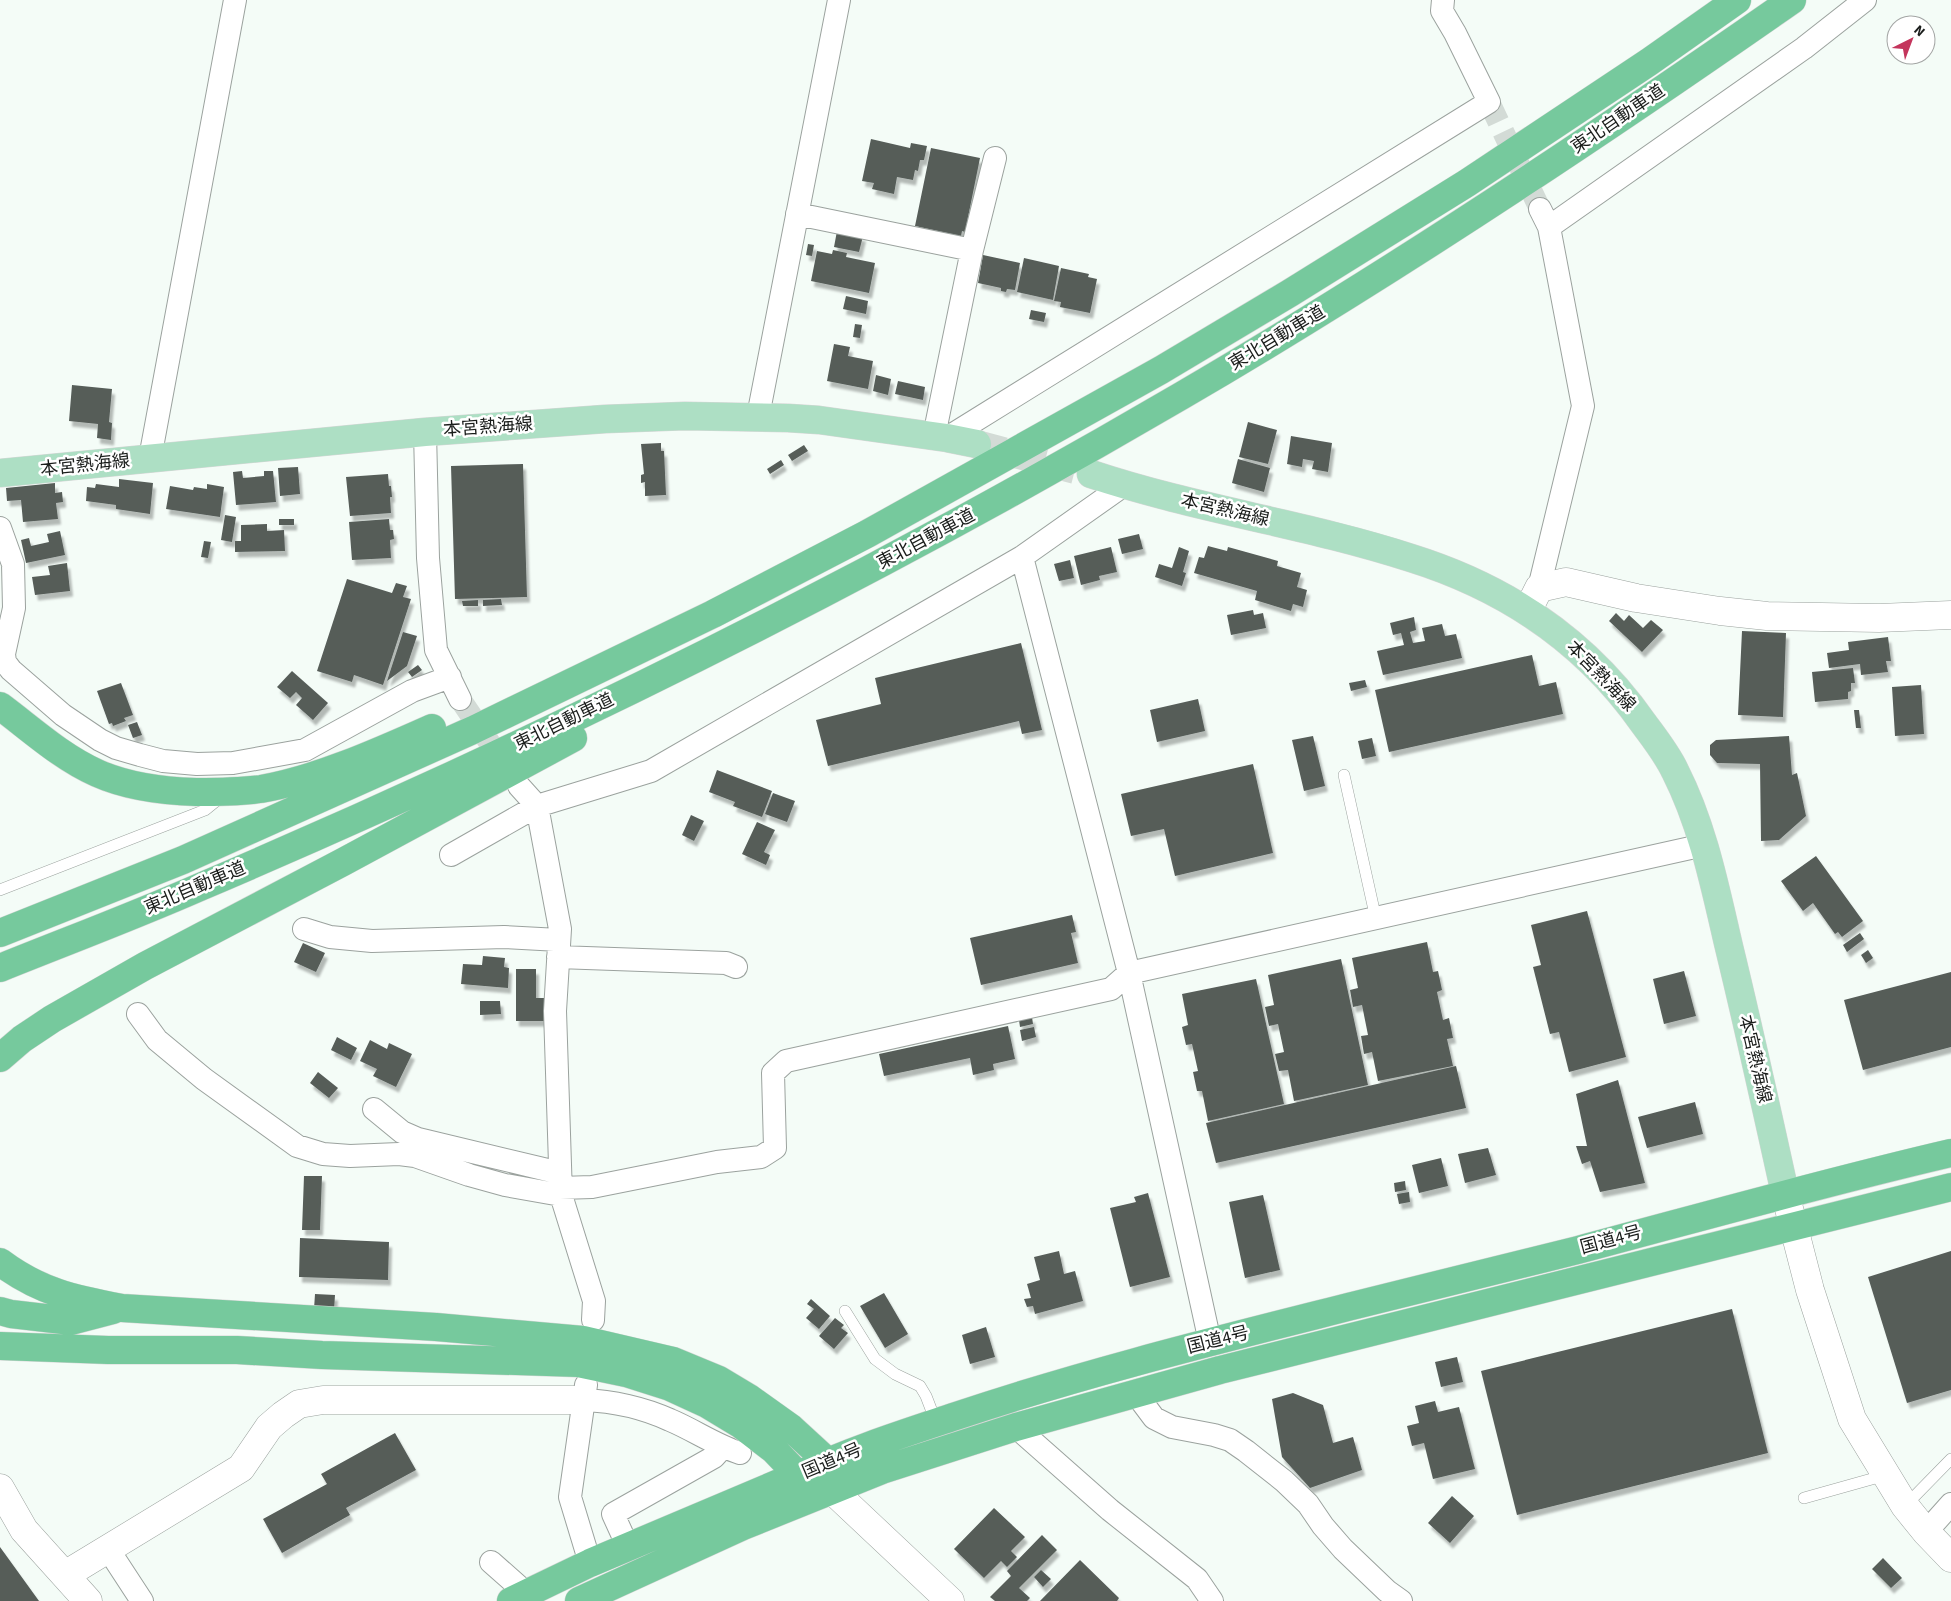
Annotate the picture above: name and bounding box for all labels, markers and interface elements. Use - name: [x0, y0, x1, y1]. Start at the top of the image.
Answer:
- north arrow: [1886, 15, 1936, 65]
- text: N: [1909, 21, 1929, 42]
- street label: 東北自動車道: [1566, 78, 1670, 160]
- street label: 東北自動車道: [1224, 299, 1330, 377]
- street label: 本宮熱海線: [442, 411, 534, 443]
- street label: 本宮熱海線: [39, 448, 131, 482]
- street label: 本宮熱海線: [1178, 488, 1272, 532]
- street label: 東北自動車道: [872, 503, 980, 575]
- street label: 本宮熱海線: [1561, 635, 1641, 717]
- street label: 東北自動車道: [510, 687, 618, 757]
- street label: 東北自動車道: [140, 855, 250, 921]
- street label: 本宮熱海線: [1733, 1012, 1777, 1106]
- street label: 国道4号: [1577, 1220, 1645, 1260]
- street label: 国道4号: [1184, 1320, 1252, 1360]
- street label: 国道4号: [798, 1437, 866, 1485]

